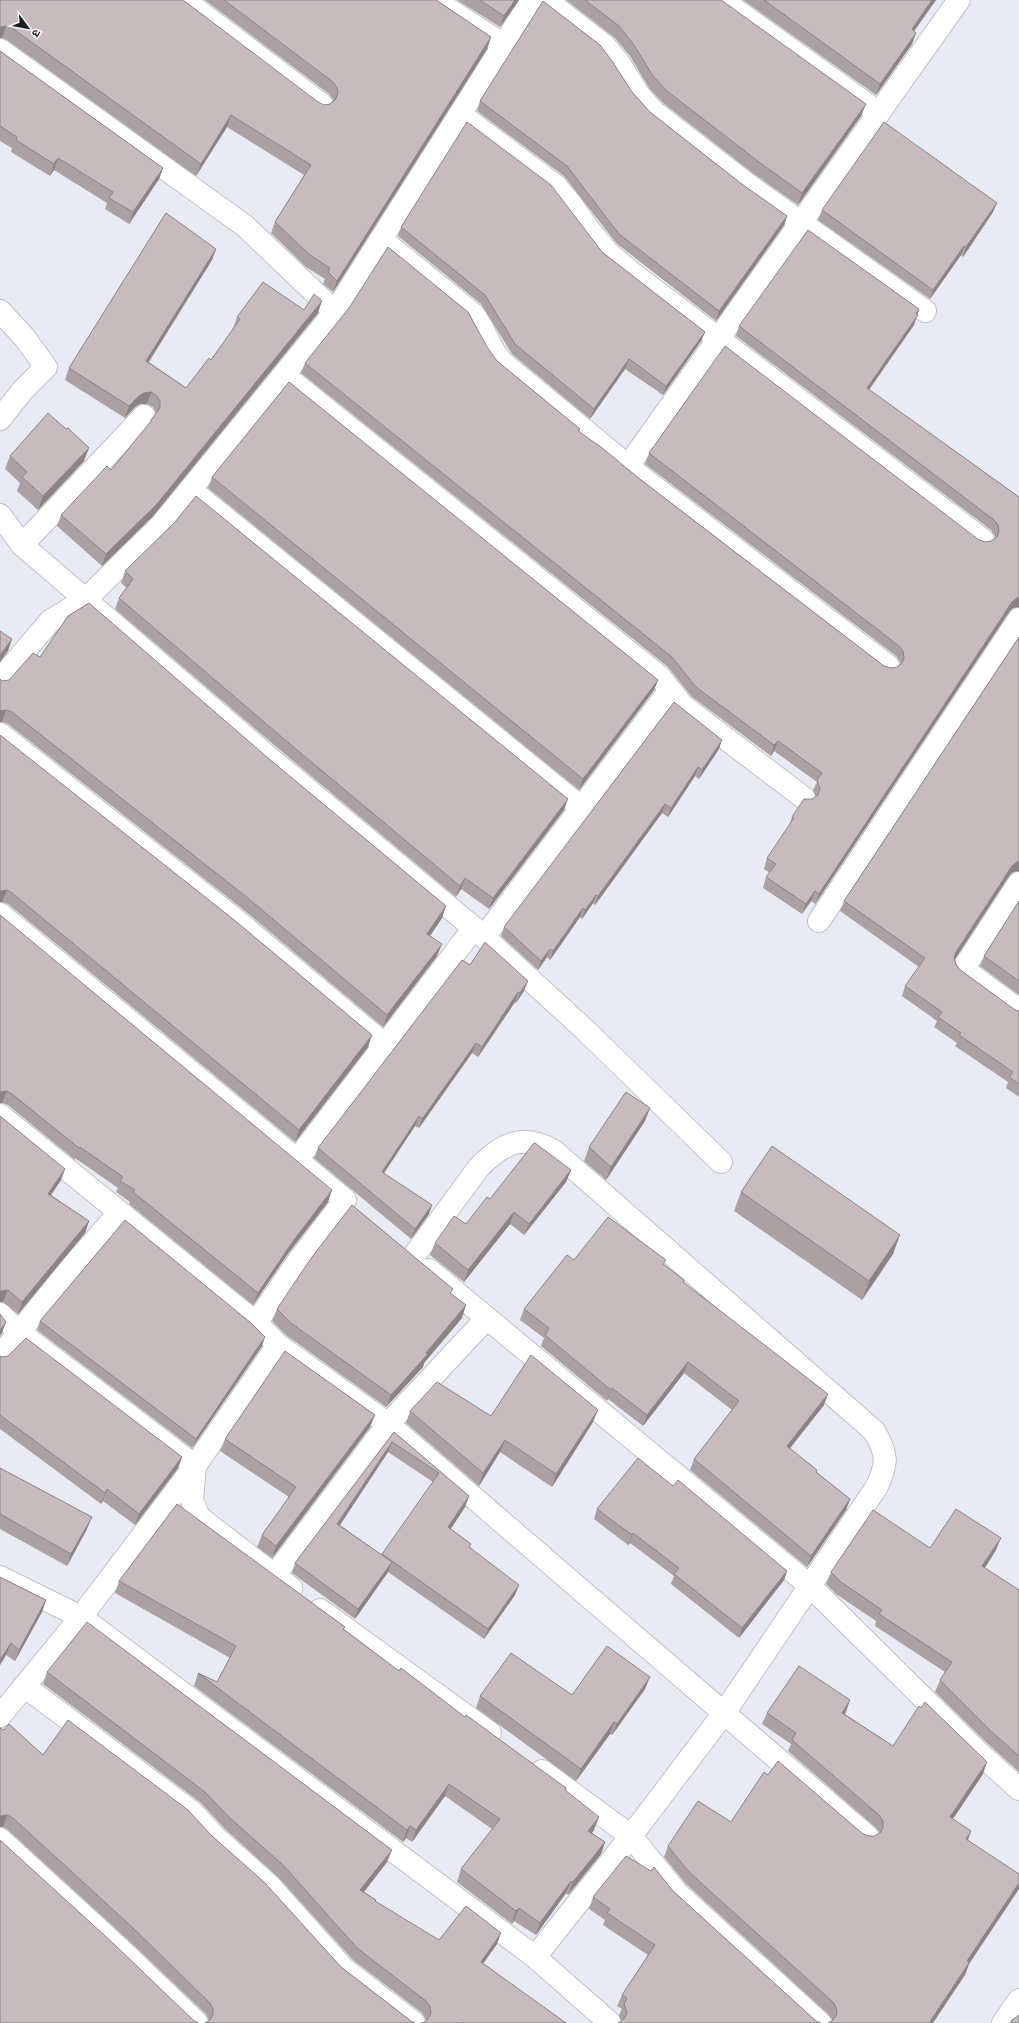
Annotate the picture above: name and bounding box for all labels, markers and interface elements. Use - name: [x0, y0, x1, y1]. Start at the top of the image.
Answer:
- north arrow: [8, 8, 48, 48]
- text: उ: [29, 27, 44, 40]

